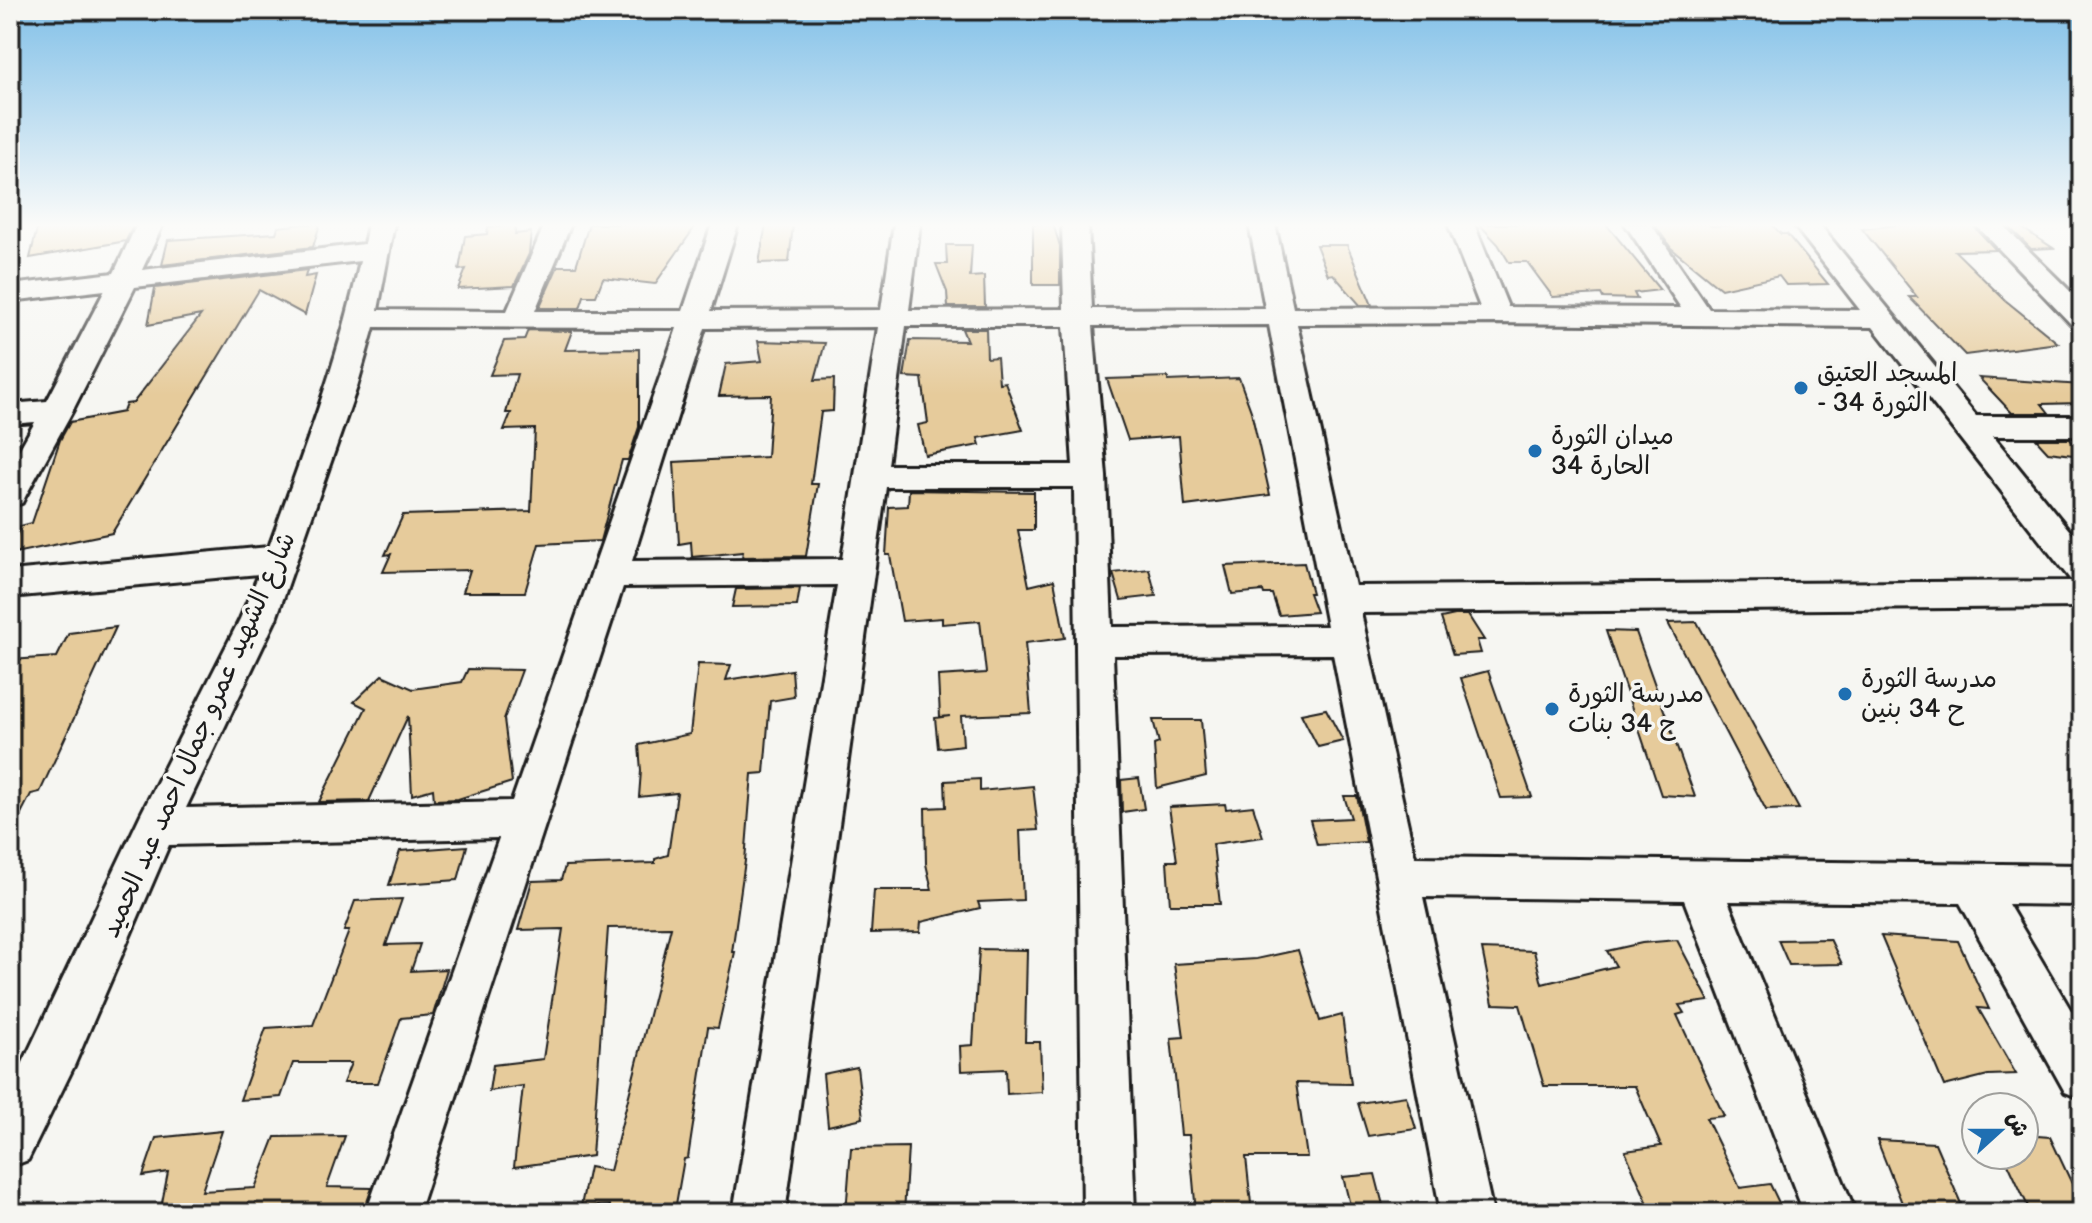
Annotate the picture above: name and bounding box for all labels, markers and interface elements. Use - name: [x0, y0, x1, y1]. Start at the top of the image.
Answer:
- place label: المسجد العتيق - الثورة 34: [1817, 358, 1957, 419]
- marker: المسجد العتيق - الثورة 34: [1792, 379, 1810, 397]
- place label: ميدان الثورة الحارة 34: [1551, 421, 1674, 482]
- marker: ميدان الثورة الحارة 34: [1526, 442, 1544, 460]
- street label: شارع الشهيد عمرو جمال احمد عبد الحميد: [95, 527, 304, 943]
- place label: مدرسة الثورة ح 34 بنين: [1861, 664, 1997, 726]
- place label: مدرسة الثورة ح 34 بنات: [1568, 679, 1704, 741]
- marker: مدرسة الثورة ح 34 بنين: [1836, 685, 1854, 703]
- marker: مدرسة الثورة ح 34 بنات: [1543, 700, 1561, 718]
- north arrow: [1960, 1091, 2040, 1171]
- text: ش: [2000, 1108, 2034, 1141]

